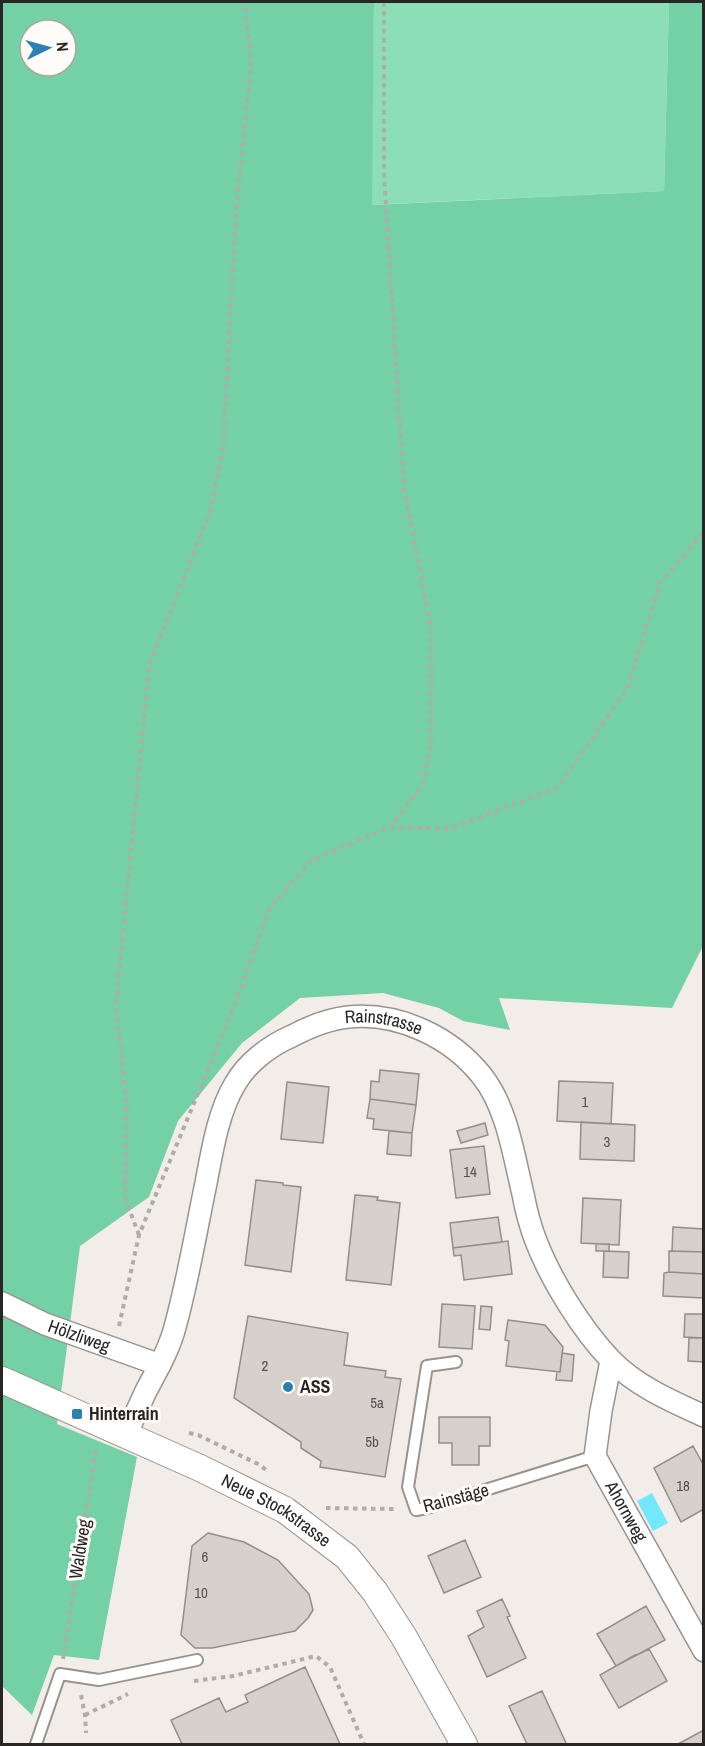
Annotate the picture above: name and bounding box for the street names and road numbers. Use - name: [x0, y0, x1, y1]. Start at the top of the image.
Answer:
- street label: Rainstrasse: [344, 1003, 427, 1041]
- street label: Hölzliweg: [45, 1313, 114, 1358]
- street label: Neue Stockstrasse: [217, 1468, 336, 1553]
- street label: Ahornweg: [599, 1475, 654, 1547]
- street label: Rainstäge: [420, 1477, 492, 1518]
- street label: Waldweg: [62, 1516, 97, 1581]

